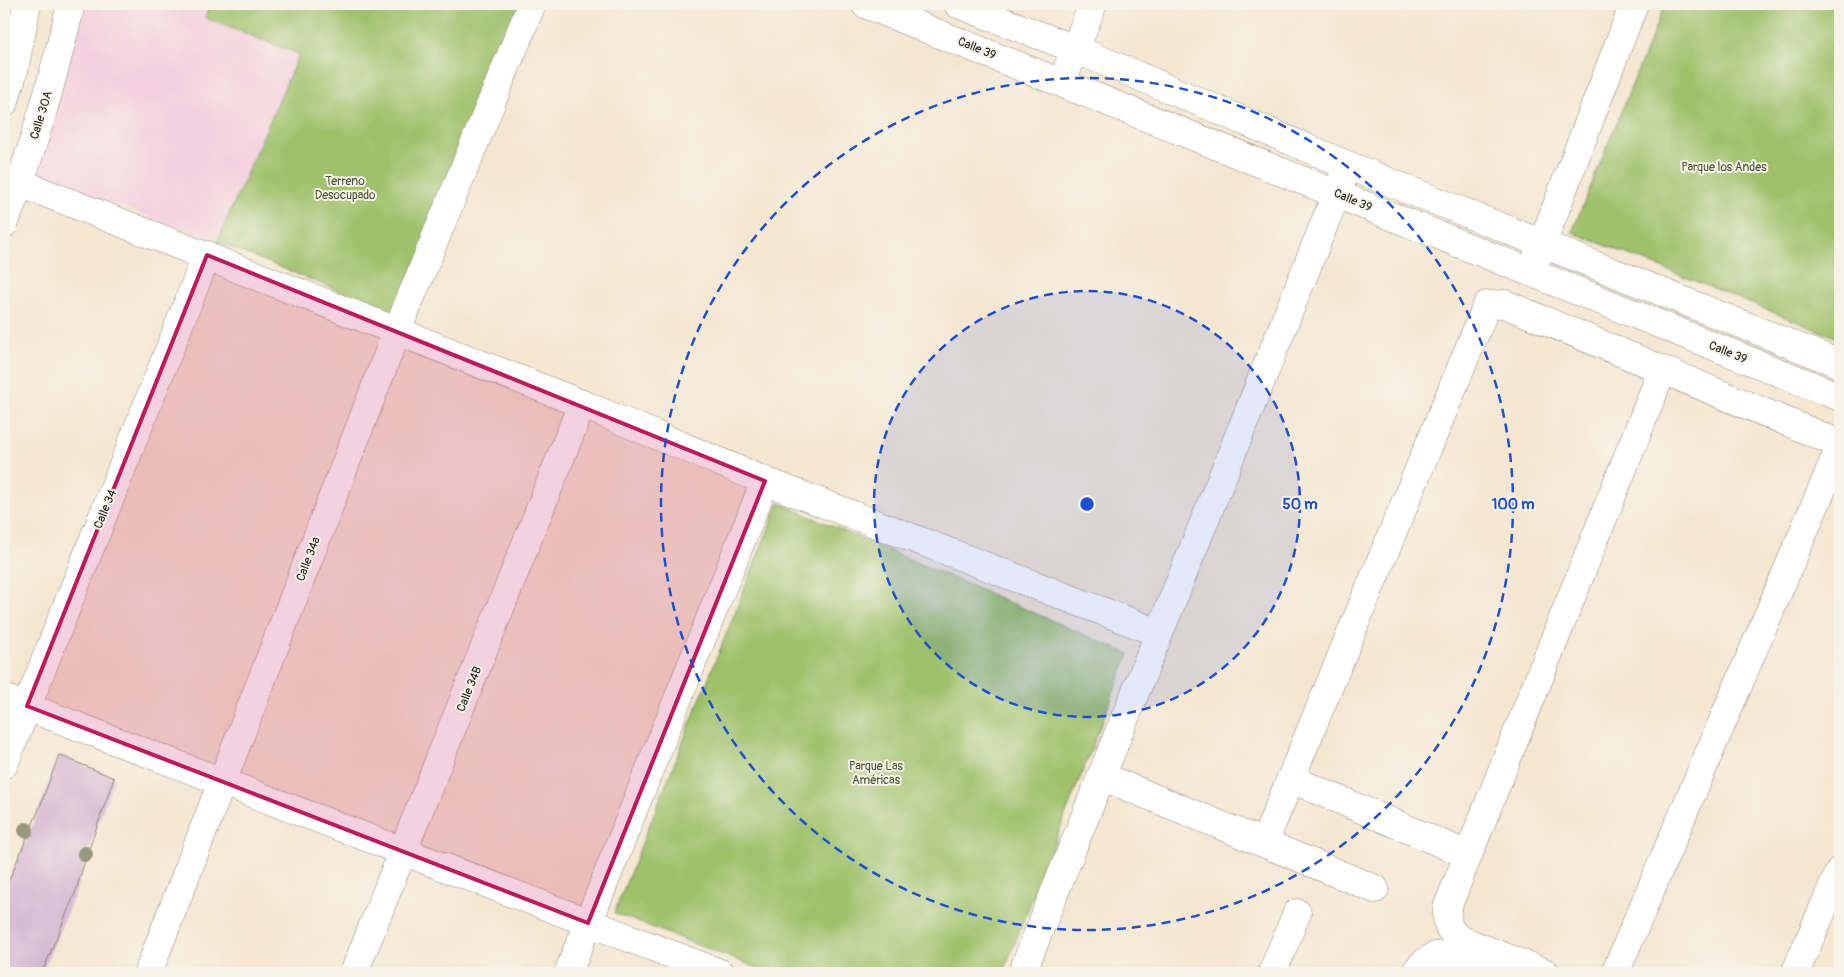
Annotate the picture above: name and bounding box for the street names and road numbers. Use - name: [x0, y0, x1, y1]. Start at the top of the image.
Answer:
- street label: Calle 39: [955, 34, 998, 63]
- street label: Calle 30A: [27, 89, 56, 141]
- street label: Calle 39: [1331, 186, 1374, 215]
- street label: Calle 39: [1706, 338, 1749, 367]
- street label: Calle 34: [91, 487, 120, 531]
- street label: Calle 34a: [293, 534, 324, 584]
- street label: Calle 34B: [454, 664, 485, 714]

